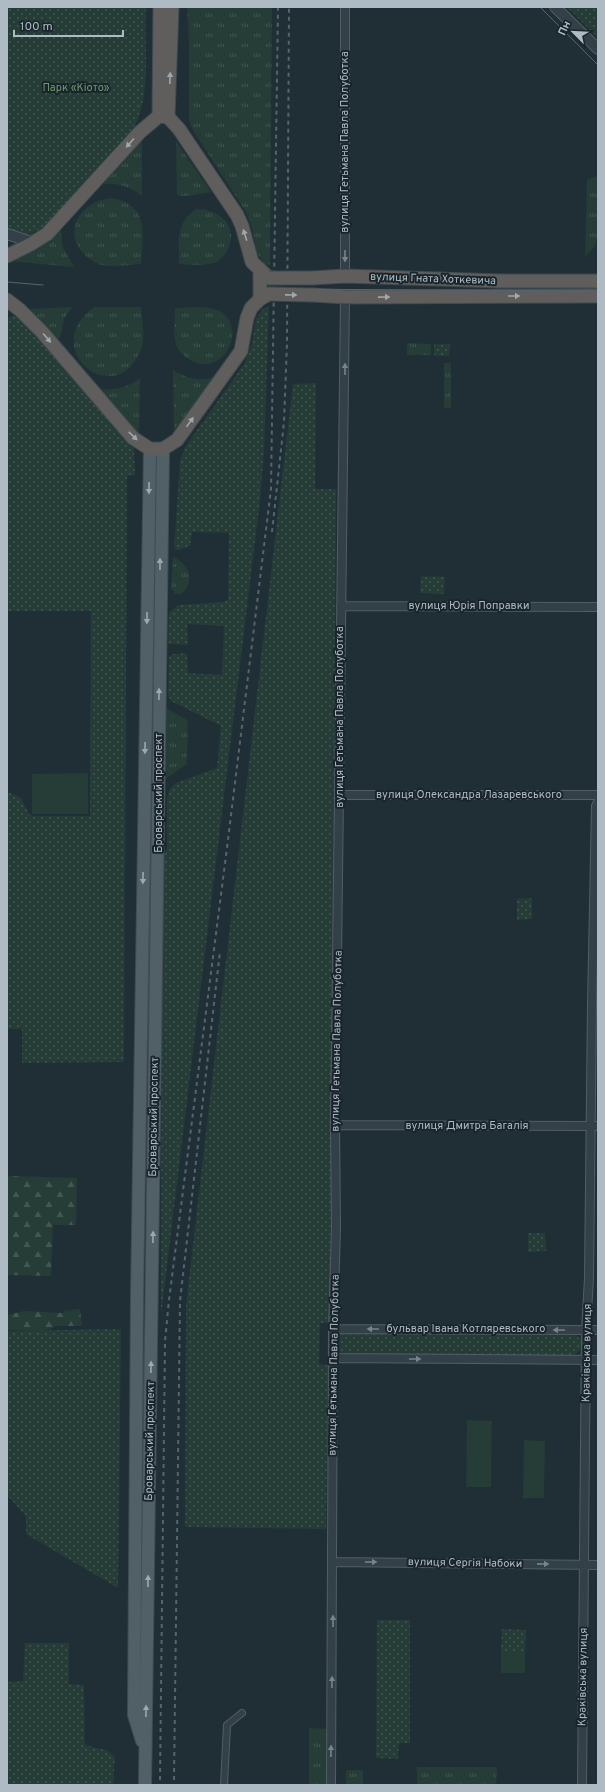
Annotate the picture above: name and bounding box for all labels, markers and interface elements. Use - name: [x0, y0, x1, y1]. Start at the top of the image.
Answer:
- scale bar: [14, 12, 123, 38]
- north arrow: [553, 12, 593, 52]
- text: 100 m: [20, 19, 53, 35]
- text: Пн: [555, 19, 574, 38]
- street label: вулиця Гетьмана Павла Полуботка: [338, 51, 352, 233]
- one-way arrow: [166, 72, 173, 84]
- park label: Парк «Кіото»: [43, 81, 110, 95]
- one-way arrow: [125, 138, 135, 148]
- one-way arrow: [242, 229, 248, 241]
- one-way arrow: [342, 250, 348, 263]
- street label: вулиця Гната Хоткевича: [370, 270, 496, 288]
- one-way arrow: [285, 292, 298, 298]
- one-way arrow: [378, 293, 390, 300]
- one-way arrow: [508, 293, 521, 299]
- one-way arrow: [42, 334, 51, 343]
- one-way arrow: [342, 362, 348, 375]
- one-way arrow: [186, 417, 194, 428]
- one-way arrow: [128, 431, 138, 441]
- one-way arrow: [146, 482, 152, 495]
- one-way arrow: [157, 557, 163, 570]
- street label: вулиця Юрія Поправки: [409, 599, 530, 613]
- one-way arrow: [144, 612, 150, 625]
- street label: вулиця Гетьмана Павла Полуботка: [333, 626, 347, 808]
- one-way arrow: [156, 687, 162, 700]
- street label: Броварський проспект: [152, 733, 166, 853]
- one-way arrow: [142, 742, 148, 755]
- street label: вулиця Олександра Лазаревського: [376, 788, 562, 802]
- one-way arrow: [140, 872, 146, 885]
- street label: вулиця Гетьмана Павла Полуботка: [328, 950, 346, 1132]
- street label: Броварський проспект: [146, 1057, 162, 1177]
- street label: вулиця Дмитра Багалія: [405, 1119, 529, 1133]
- one-way arrow: [150, 1230, 156, 1243]
- street label: вулиця Гетьмана Павла Полуботка: [325, 1274, 343, 1456]
- street label: Краківська вулиця: [579, 1304, 595, 1402]
- street label: бульвар Івана Котляревського: [386, 1322, 546, 1336]
- one-way arrow: [367, 1325, 379, 1332]
- one-way arrow: [552, 1327, 565, 1333]
- one-way arrow: [409, 1356, 422, 1362]
- one-way arrow: [148, 1360, 154, 1373]
- street label: Броварський проспект: [142, 1381, 158, 1501]
- street label: вулиця Сергія Набоки: [408, 1555, 522, 1571]
- one-way arrow: [365, 1559, 378, 1565]
- one-way arrow: [537, 1561, 549, 1568]
- one-way arrow: [145, 1574, 151, 1587]
- one-way arrow: [330, 1614, 336, 1627]
- street label: Краківська вулиця: [575, 1628, 591, 1726]
- one-way arrow: [329, 1675, 335, 1688]
- one-way arrow: [143, 1704, 149, 1717]
- one-way arrow: [328, 1744, 334, 1757]

